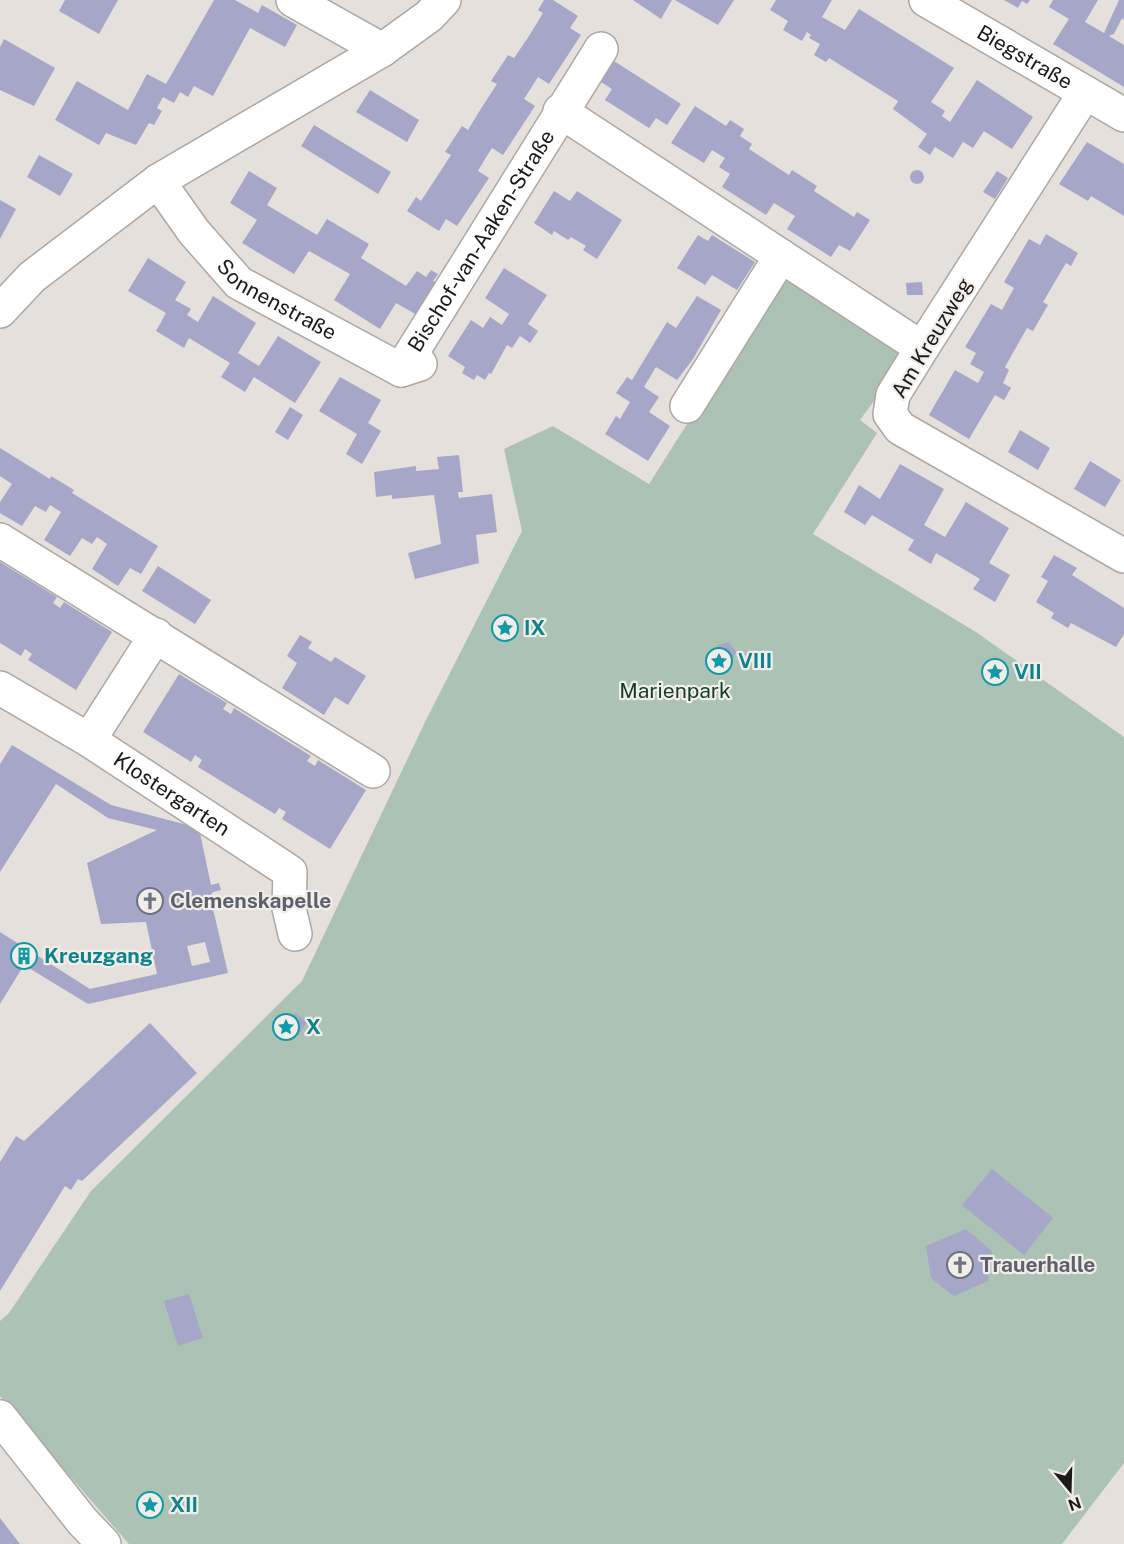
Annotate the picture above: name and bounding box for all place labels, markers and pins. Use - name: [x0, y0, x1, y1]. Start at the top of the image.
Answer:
- place icon: IX: [490, 613, 520, 643]
- place label: IX: [524, 615, 546, 640]
- place icon: VIII: [704, 646, 734, 676]
- place label: VIII: [738, 648, 772, 673]
- place icon: VII: [980, 657, 1010, 687]
- place label: VII: [1014, 659, 1042, 684]
- church icon: Clemenskapelle: [135, 886, 165, 916]
- place label: Clemenskapelle: [170, 888, 331, 913]
- building icon: Kreuzgang: [9, 941, 39, 971]
- place label: Kreuzgang: [44, 943, 153, 968]
- place icon: X: [271, 1012, 301, 1042]
- place label: X: [306, 1014, 321, 1039]
- church icon: Trauerhalle: [945, 1250, 975, 1280]
- place label: Trauerhalle: [980, 1252, 1095, 1277]
- place icon: XII: [135, 1490, 165, 1520]
- place label: XII: [170, 1492, 198, 1517]

